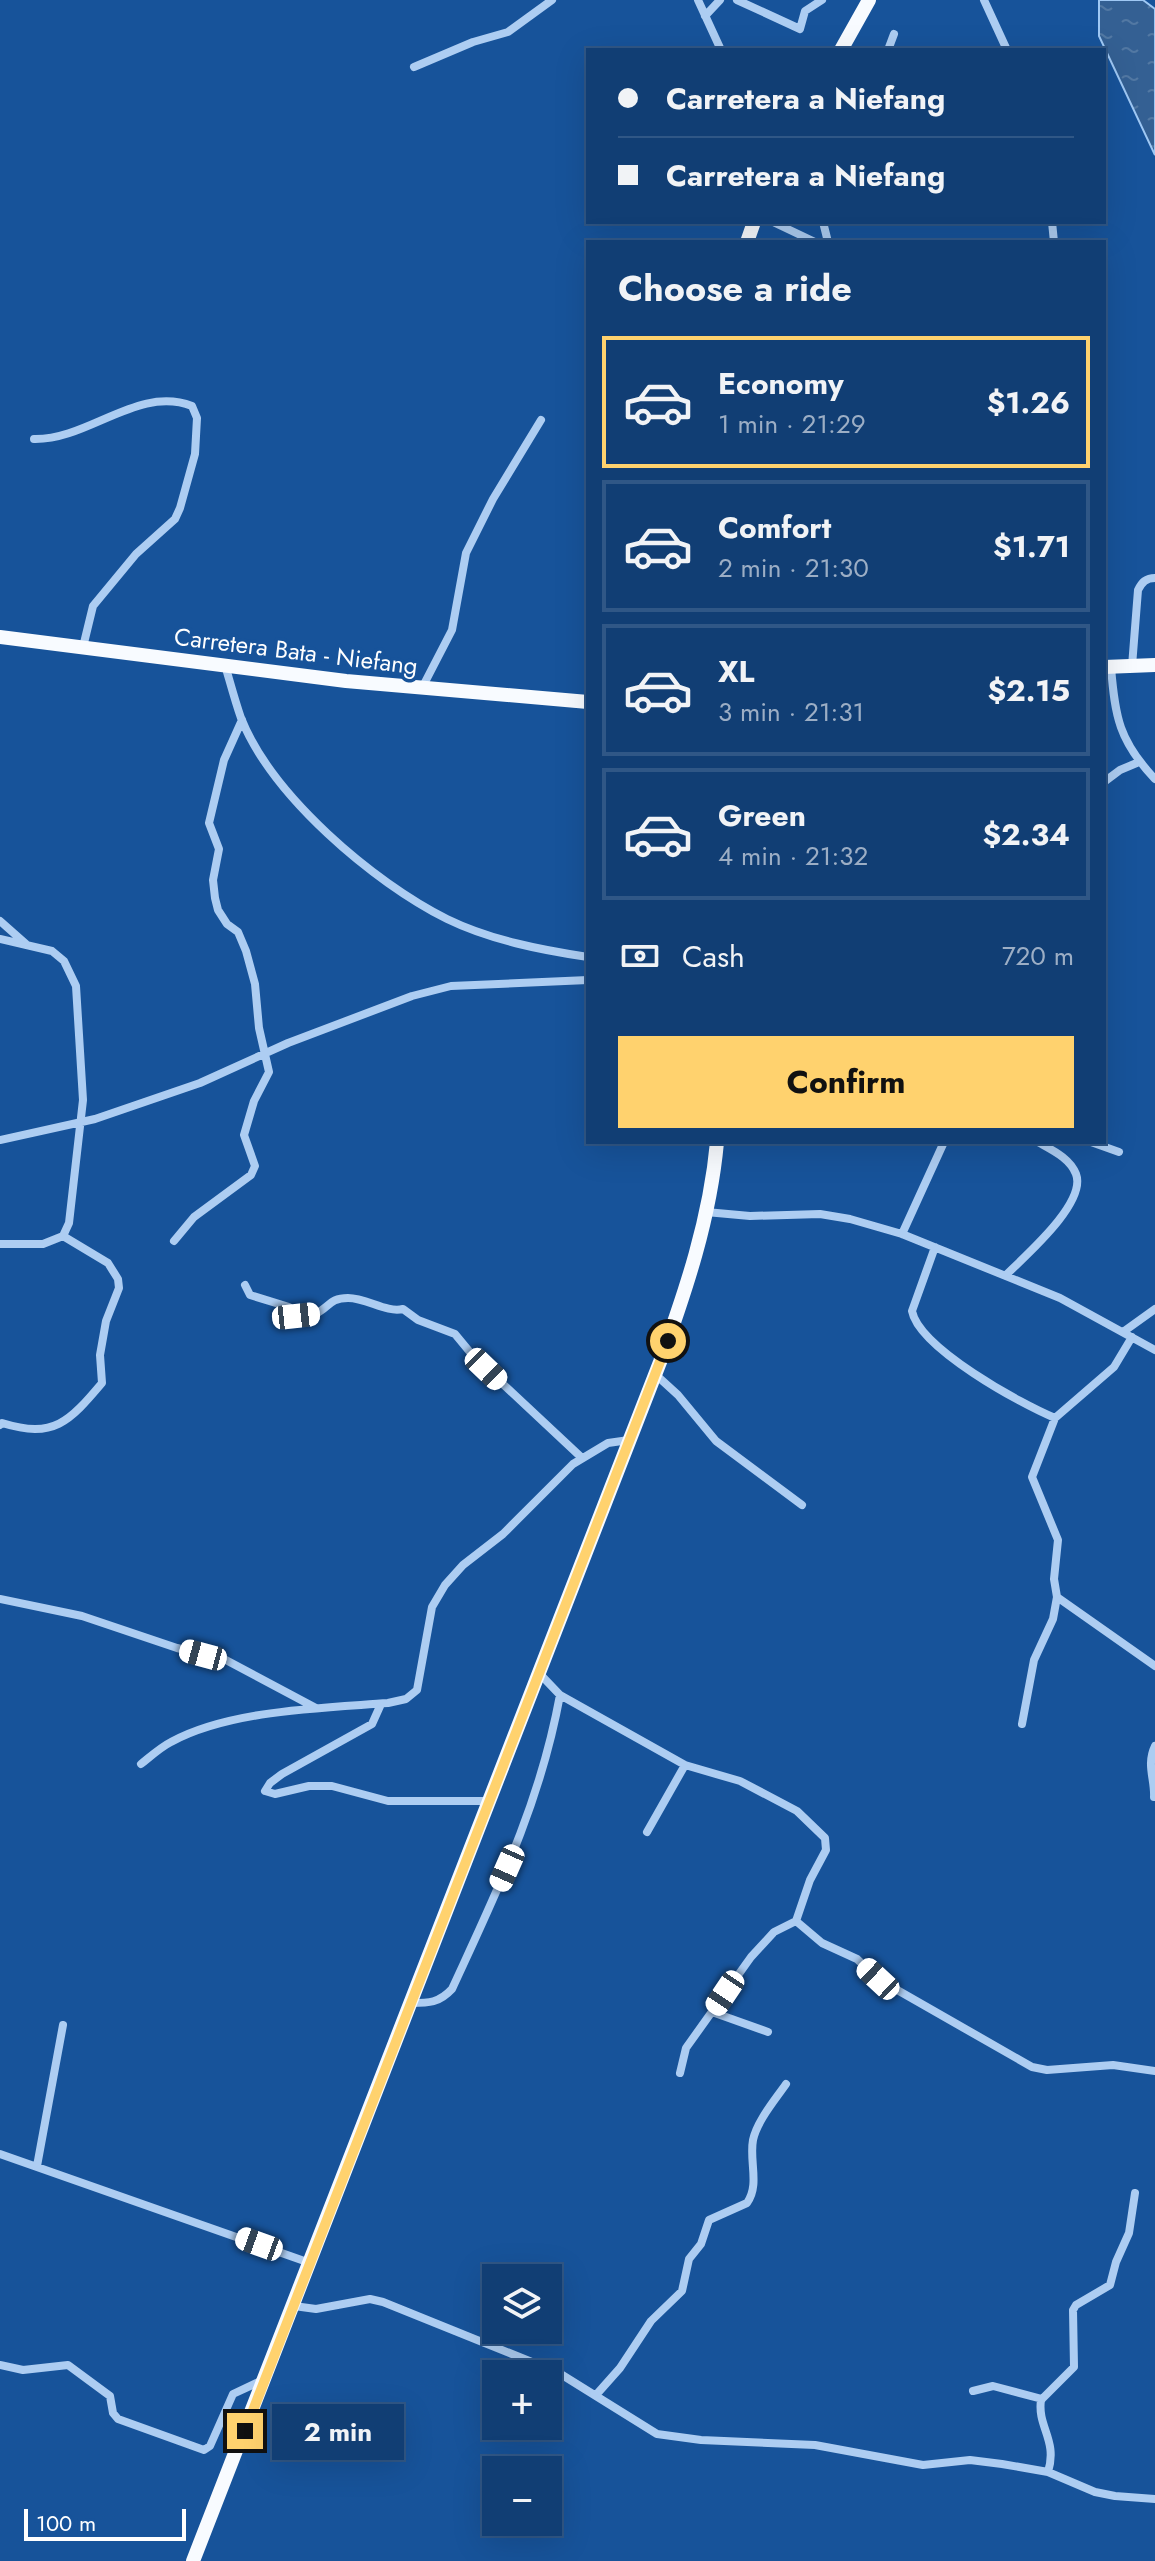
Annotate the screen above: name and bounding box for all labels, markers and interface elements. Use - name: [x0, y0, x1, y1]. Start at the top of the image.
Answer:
- text: Carretera a Niefang: [666, 77, 945, 120]
- text: Carretera a Niefang: [666, 154, 945, 197]
- text: Choose a ride: [618, 262, 852, 314]
- text: Economy: [718, 362, 844, 405]
- icon: car: [622, 366, 694, 438]
- text: $1.26: [987, 381, 1070, 424]
- text: 1 min · 21:29: [718, 405, 866, 443]
- text: Comfort: [718, 506, 831, 549]
- icon: car: [622, 510, 694, 582]
- text: $1.71: [993, 525, 1070, 568]
- text: 2 min · 21:30: [718, 549, 869, 587]
- street label: Carretera Bata - Niefang: [172, 619, 420, 683]
- text: XL: [718, 650, 754, 693]
- icon: car: [622, 654, 694, 726]
- text: $2.15: [987, 669, 1070, 712]
- text: 3 min · 21:31: [718, 693, 864, 731]
- text: Green: [718, 794, 806, 837]
- icon: car: [622, 798, 694, 870]
- text: $2.34: [982, 813, 1070, 856]
- text: 4 min · 21:32: [718, 837, 868, 875]
- icon: cash: [618, 934, 662, 978]
- text: Cash: [682, 935, 745, 978]
- text: 720 m: [1002, 937, 1074, 975]
- button: Confirm: [618, 1036, 1074, 1128]
- car: [271, 1302, 321, 1330]
- route start: [650, 1323, 686, 1359]
- car: [460, 1344, 512, 1394]
- car: [177, 1637, 229, 1673]
- car: [486, 1841, 528, 1895]
- car: [852, 1954, 904, 2004]
- car: [702, 1966, 748, 2020]
- car: [232, 2225, 286, 2263]
- map controls: [482, 2264, 562, 2536]
- button: layers: [482, 2264, 562, 2344]
- button: +: [482, 2360, 562, 2440]
- callout: 2 min: [273, 2403, 405, 2459]
- route end: [227, 2413, 263, 2449]
- text: 2 min: [304, 2413, 372, 2451]
- button: −: [482, 2456, 562, 2536]
- scale bar: [24, 2505, 186, 2541]
- text: 100 m: [36, 2507, 96, 2539]

